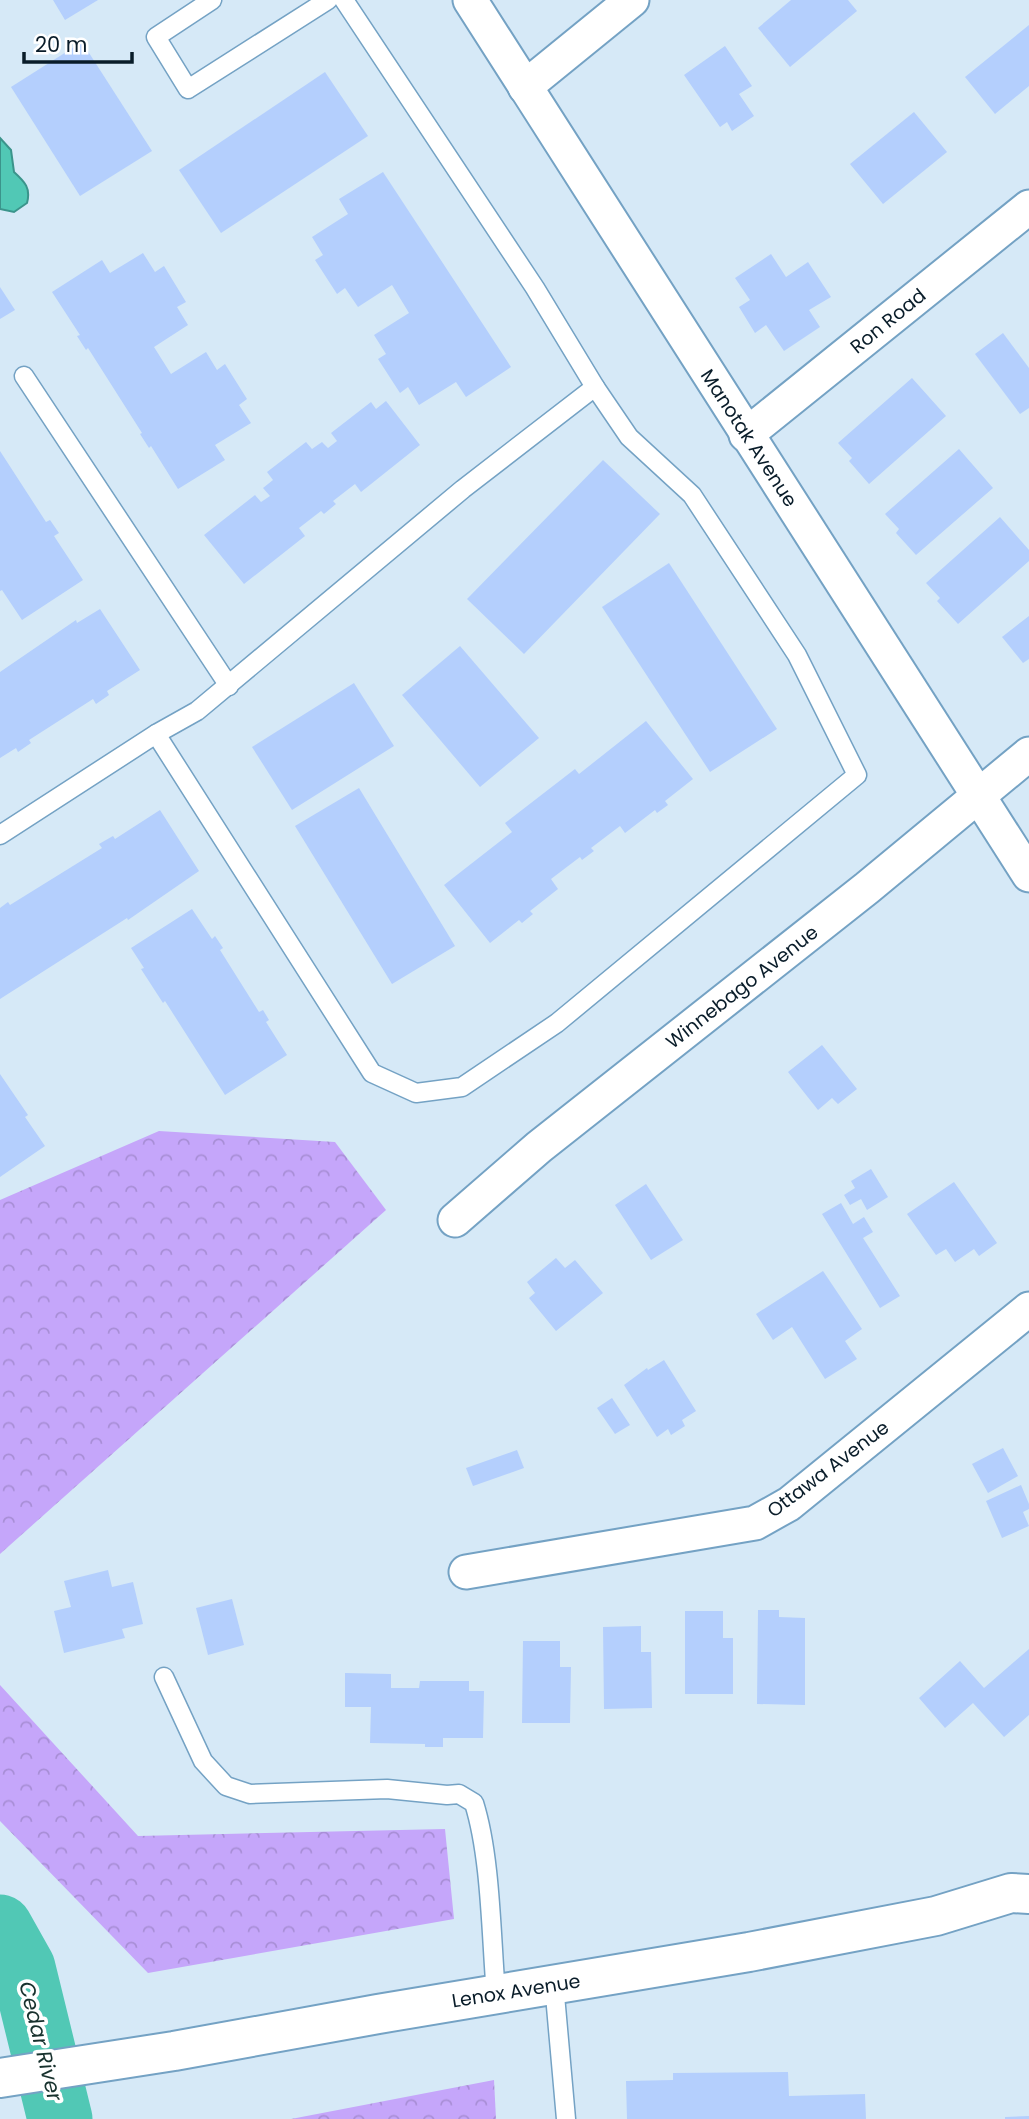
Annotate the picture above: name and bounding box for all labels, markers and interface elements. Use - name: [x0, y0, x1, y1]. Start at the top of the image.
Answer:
- scale bar: [24, 21, 133, 65]
- text: 20 m: [35, 30, 88, 59]
- street label: Ron Road: [844, 282, 932, 360]
- street label: Manotak Avenue: [694, 364, 804, 512]
- street label: Winnebago Avenue: [660, 919, 824, 1055]
- street label: Ottawa Avenue: [761, 1414, 895, 1524]
- street label: Lenox Avenue: [450, 1968, 582, 2014]
- water label: Cedar River: [12, 1978, 70, 2105]

